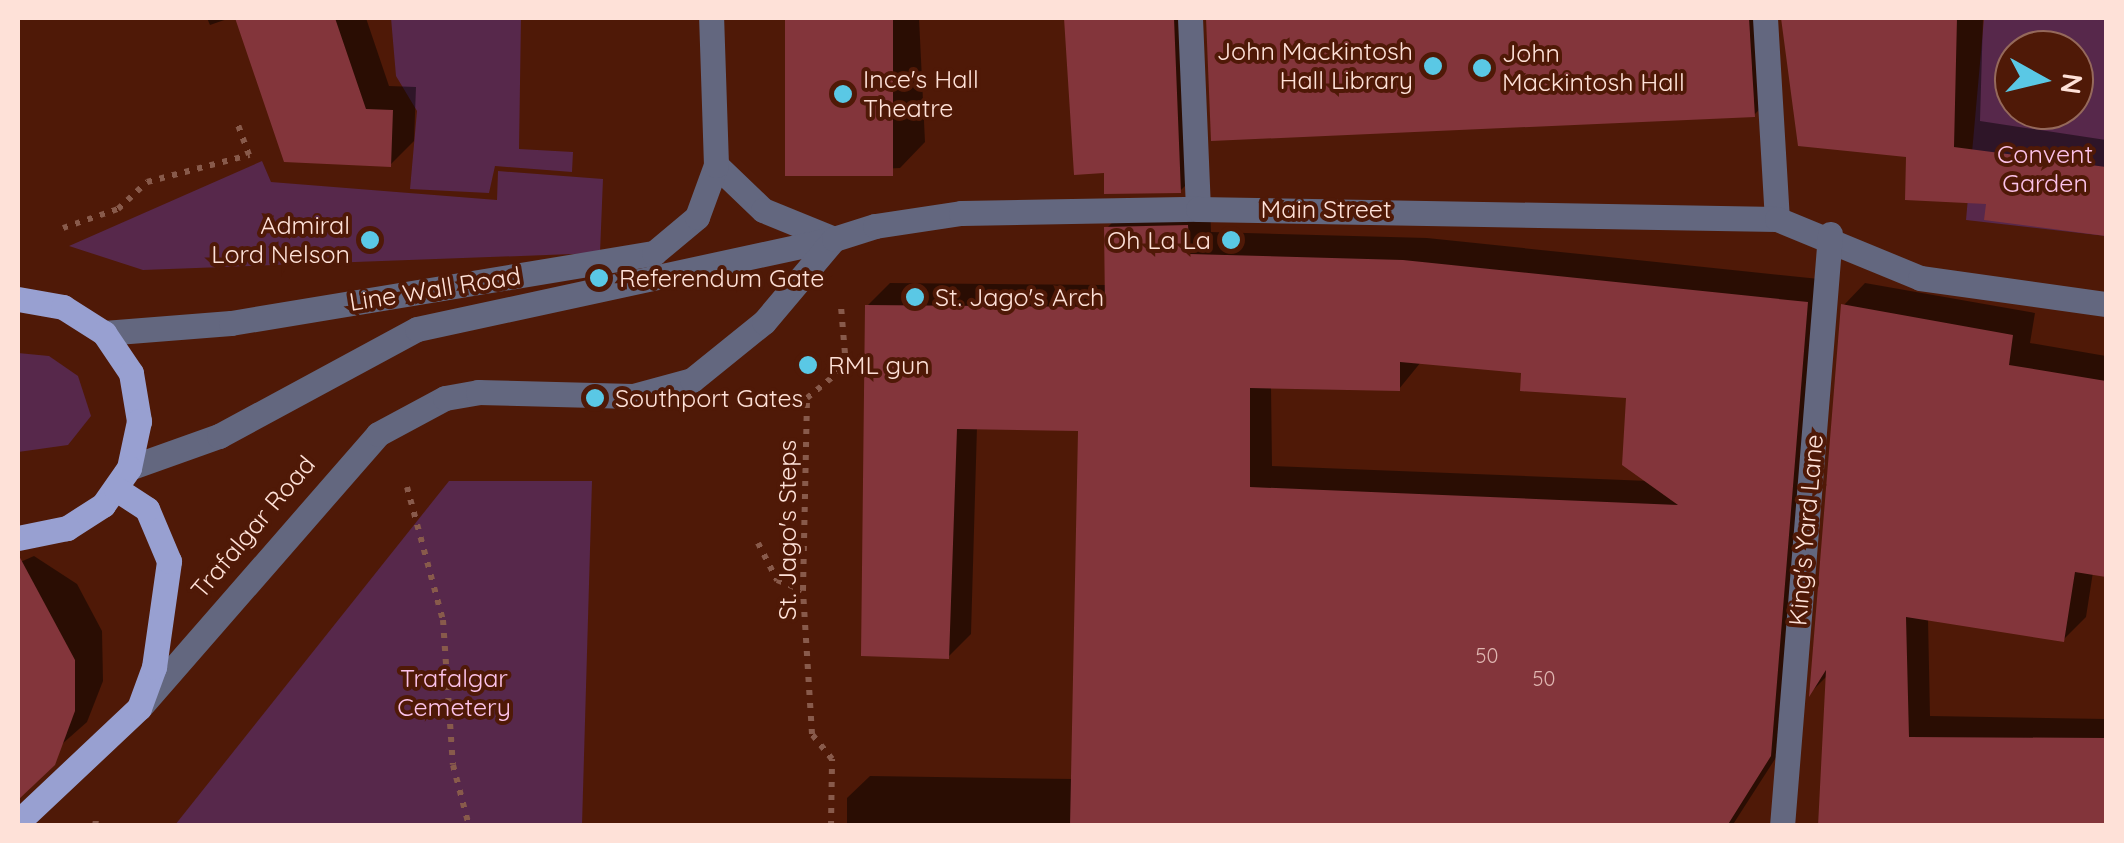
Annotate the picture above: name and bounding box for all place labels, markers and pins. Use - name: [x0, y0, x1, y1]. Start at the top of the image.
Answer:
- place label: John Mackintosh Hall Library: [1217, 37, 1413, 96]
- place label: John Mackintosh Hall: [1502, 39, 1685, 98]
- marker: John Mackintosh Hall Library: [1422, 55, 1444, 77]
- marker: John Mackintosh Hall: [1471, 57, 1493, 79]
- place label: Ince's Hall Theatre: [863, 65, 979, 124]
- marker: Ince's Hall Theatre: [832, 83, 854, 105]
- place label: Admiral Lord Nelson: [211, 211, 350, 270]
- place label: Oh La La: [1107, 225, 1211, 255]
- marker: Admiral Lord Nelson: [359, 229, 381, 251]
- marker: Oh La La: [1220, 229, 1242, 251]
- place label: Referendum Gate: [619, 263, 824, 293]
- marker: Referendum Gate: [588, 267, 610, 289]
- place label: St. Jago's Arch: [935, 282, 1104, 312]
- marker: St. Jago's Arch: [904, 286, 926, 308]
- place label: RML gun: [828, 350, 930, 380]
- marker: RML gun: [797, 354, 819, 376]
- place label: Southport Gates: [615, 383, 803, 413]
- marker: Southport Gates: [584, 387, 606, 409]

